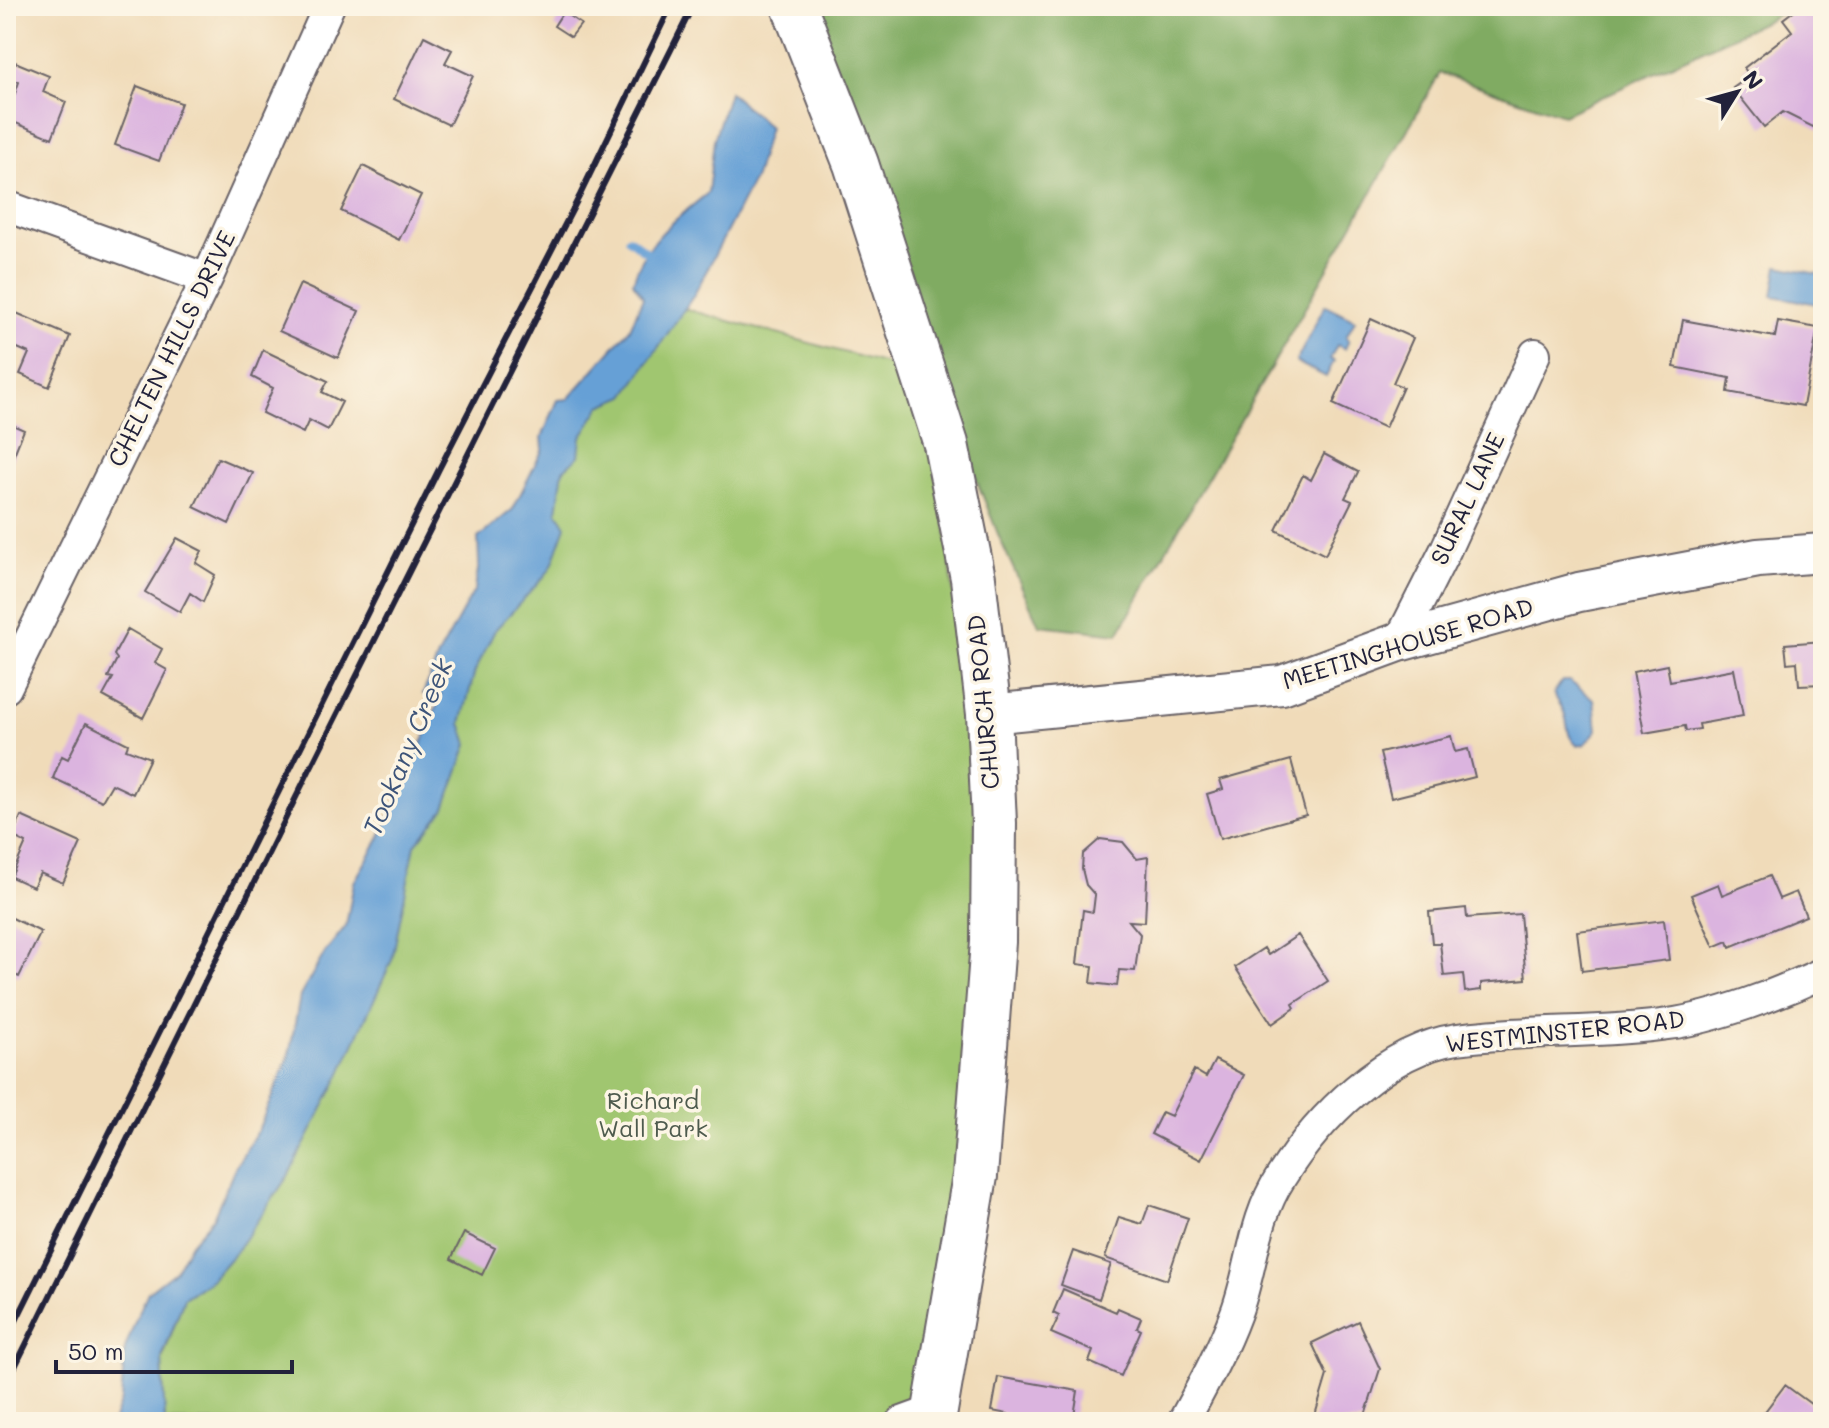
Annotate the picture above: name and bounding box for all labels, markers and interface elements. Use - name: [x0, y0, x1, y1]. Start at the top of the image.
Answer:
- north arrow: [1697, 52, 1777, 132]
- text: N: [1737, 64, 1770, 95]
- street label: CHELTEN HILLS DRIVE: [100, 225, 241, 471]
- street label: SURAL LANE: [1422, 427, 1511, 569]
- street label: MEETINGHOUSE ROAD: [1278, 590, 1537, 695]
- street label: CHURCH ROAD: [959, 614, 1006, 791]
- water label: Tookany Creek: [354, 652, 460, 840]
- street label: WESTMINSTER ROAD: [1444, 1003, 1686, 1058]
- park label: Richard Wall Park: [598, 1084, 708, 1143]
- scale bar: [56, 1324, 292, 1374]
- text: 50 m: [68, 1335, 124, 1366]

